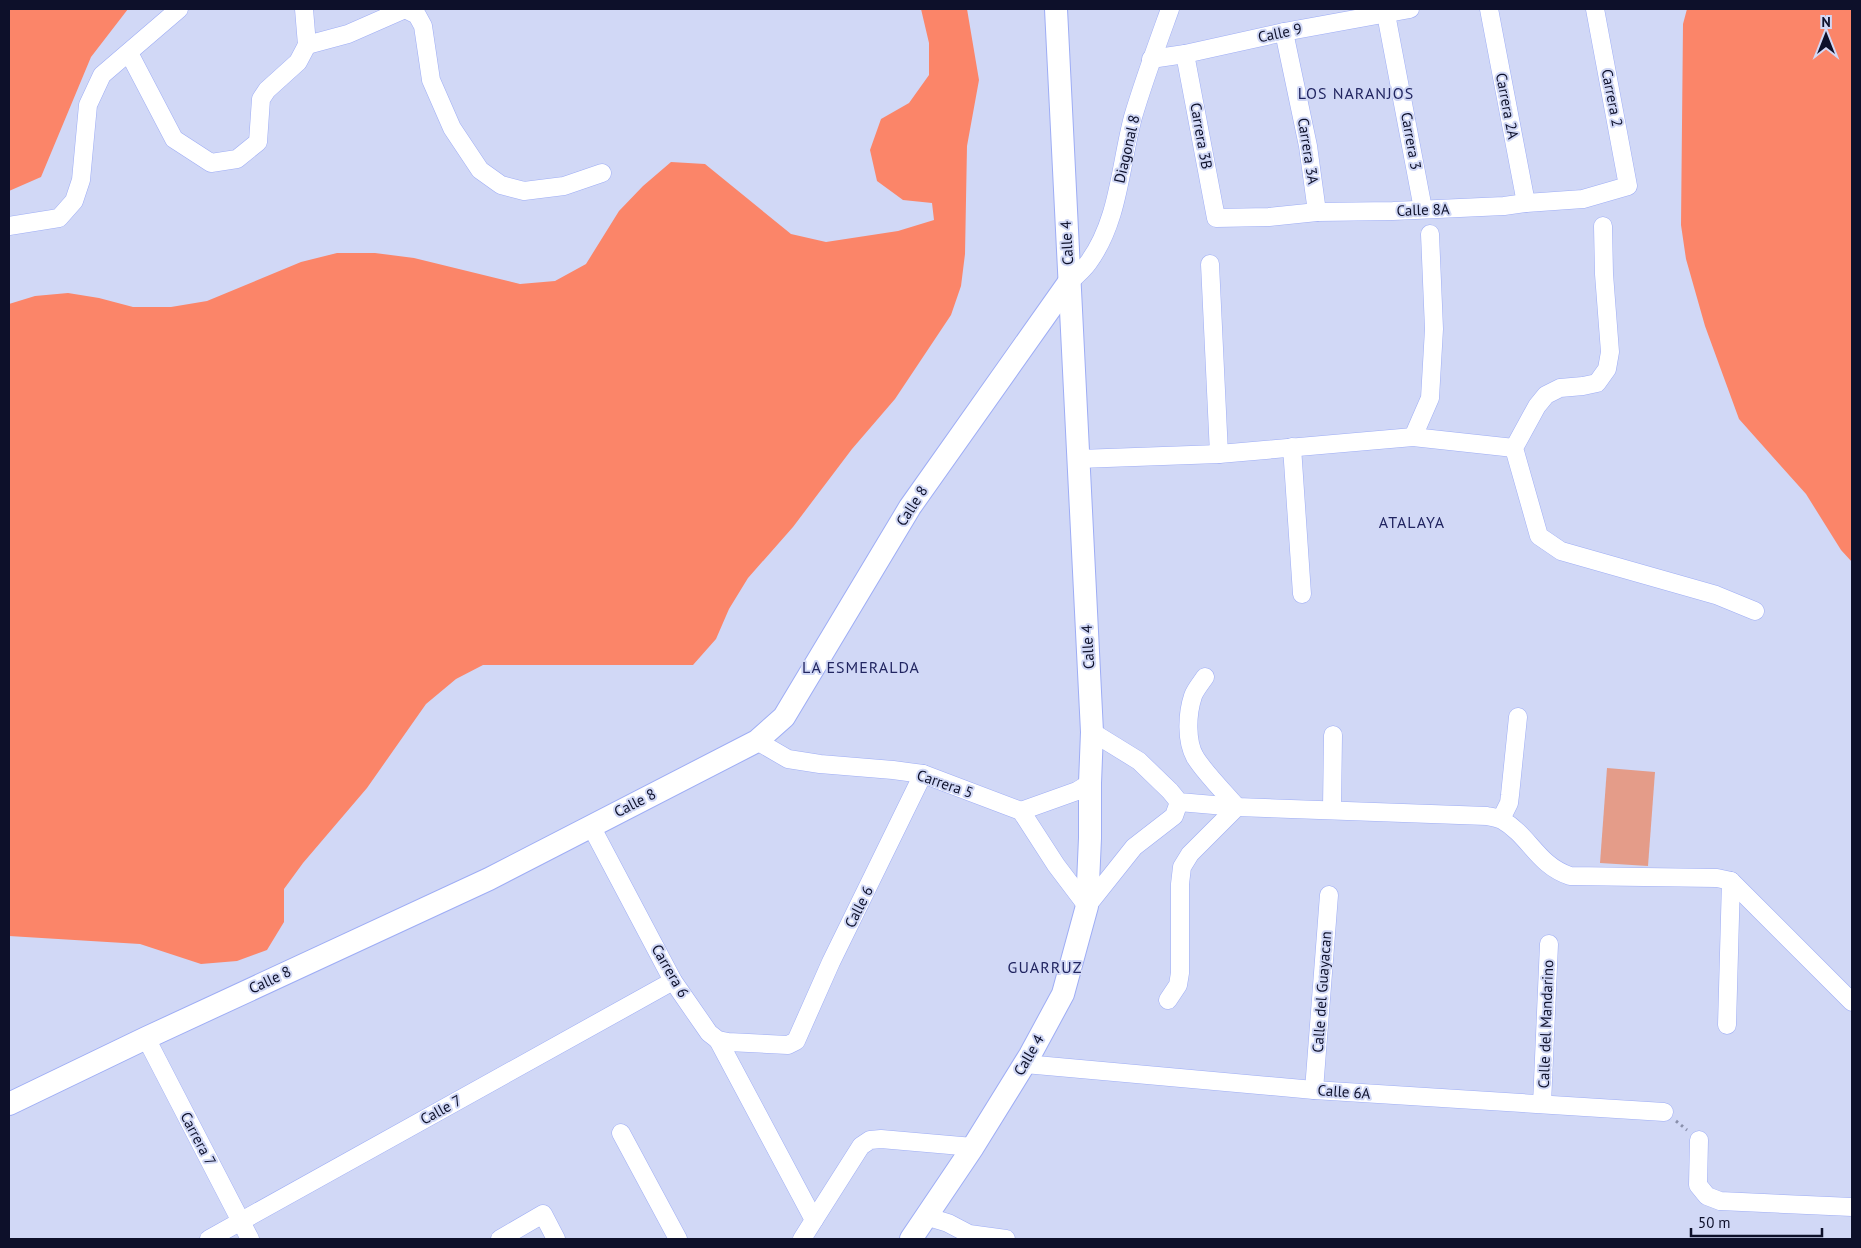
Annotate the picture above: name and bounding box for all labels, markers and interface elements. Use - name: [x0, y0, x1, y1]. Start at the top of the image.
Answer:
- north arrow: [1801, 10, 1851, 60]
- text: N: [1821, 13, 1831, 31]
- street label: Calle 9: [1256, 19, 1304, 46]
- street label: Carrera 2: [1598, 67, 1627, 128]
- street label: Carrera 2A: [1492, 71, 1523, 141]
- district label: LOS NARANJOS: [1298, 83, 1414, 103]
- street label: Carrera 3B: [1186, 101, 1217, 171]
- street label: Carrera 3: [1397, 111, 1426, 171]
- street label: Diagonal 8: [1109, 113, 1144, 185]
- street label: Carrera 3A: [1294, 116, 1323, 186]
- street label: Calle 8A: [1396, 199, 1450, 220]
- street label: Calle 4: [1056, 220, 1077, 266]
- street label: Calle 8: [892, 482, 932, 529]
- district label: ATALAYA: [1379, 512, 1445, 532]
- street label: Calle 4: [1077, 624, 1098, 670]
- district label: LA ESMERALDA: [802, 657, 920, 677]
- street label: Carrera 5: [915, 765, 976, 802]
- street label: Calle 8: [611, 784, 659, 821]
- street label: Calle 6: [840, 883, 877, 931]
- street label: Calle del Guayacan: [1308, 931, 1335, 1053]
- street label: Carrera 6: [648, 941, 693, 1001]
- district label: GUARRUZ: [1008, 957, 1082, 977]
- street label: Calle del Mandarino: [1534, 959, 1557, 1089]
- street label: Calle 8: [246, 962, 294, 998]
- street label: Calle 4: [1009, 1031, 1048, 1079]
- street label: Calle 6A: [1317, 1080, 1371, 1103]
- street label: Calle 7: [417, 1091, 465, 1129]
- street label: Carrera 7: [176, 1109, 221, 1169]
- scale bar: [1691, 1206, 1822, 1238]
- text: 50 m: [1698, 1213, 1731, 1232]

